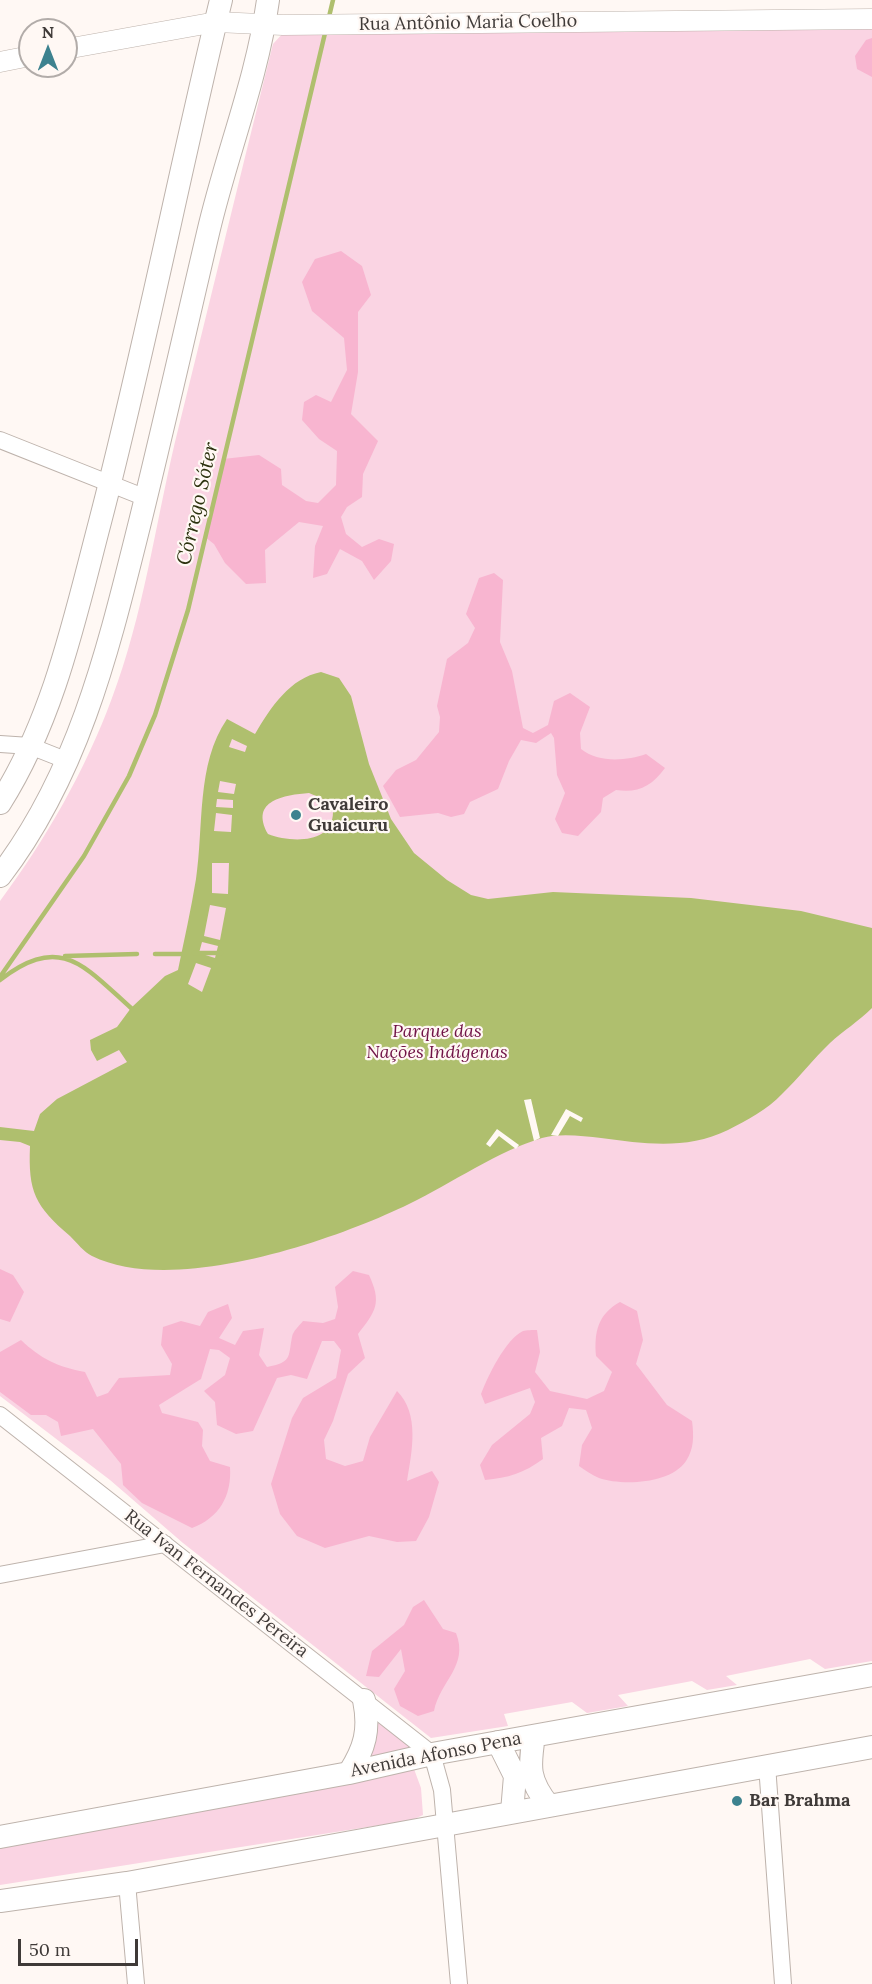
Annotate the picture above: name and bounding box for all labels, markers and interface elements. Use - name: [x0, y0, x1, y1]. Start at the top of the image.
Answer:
- street label: Rua Antônio Maria Coelho: [359, 10, 577, 36]
- north arrow: [18, 18, 78, 78]
- text: N: [42, 22, 54, 42]
- water label: Córrego Sóter: [172, 440, 224, 568]
- place label: Cavaleiro Guaicuru: [308, 794, 389, 836]
- marker: Cavaleiro Guaicuru: [289, 808, 303, 822]
- park label: Parque das Nações Indígenas: [366, 1021, 508, 1064]
- street label: Rua Ivan Fernandes Pereira: [120, 1505, 312, 1663]
- street label: Avenida Afonso Pena: [349, 1728, 523, 1782]
- place label: Bar Brahma: [749, 1790, 851, 1812]
- marker: Bar Brahma: [730, 1794, 744, 1808]
- scale bar: [21, 1927, 141, 1965]
- text: 50 m: [29, 1938, 71, 1961]

